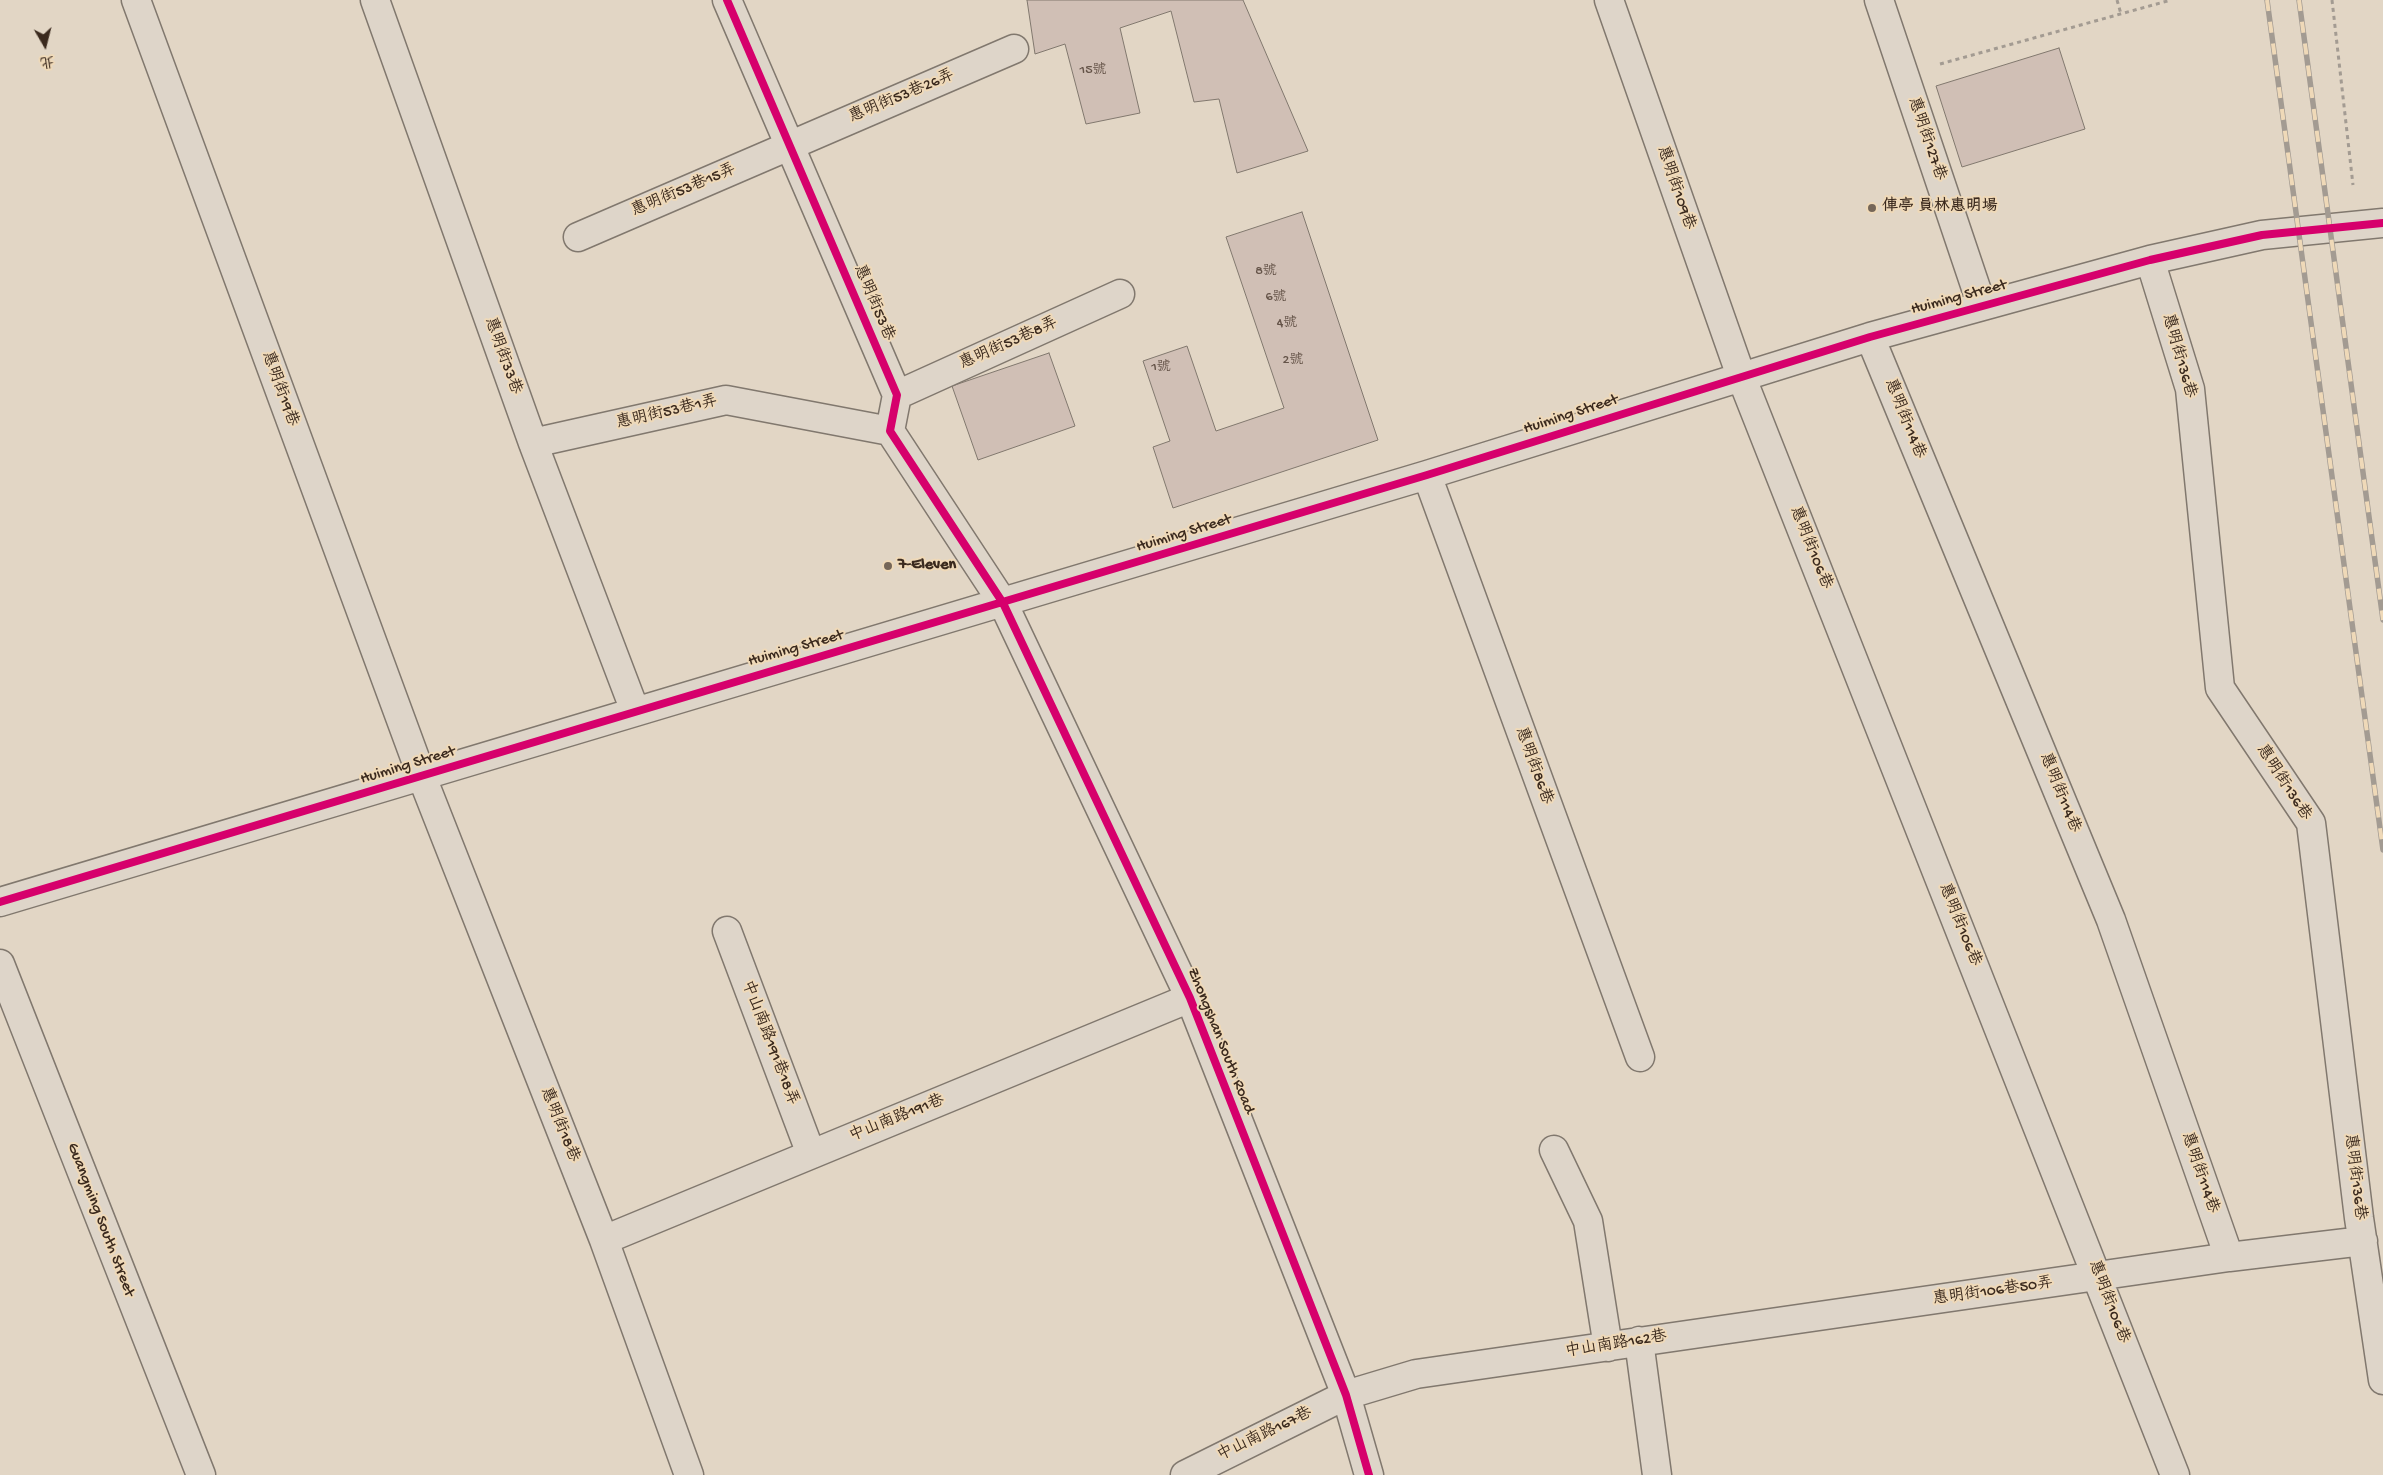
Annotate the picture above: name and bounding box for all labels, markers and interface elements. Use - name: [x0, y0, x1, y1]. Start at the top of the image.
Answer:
- north arrow: [20, 20, 70, 70]
- text: 北: [39, 51, 55, 70]
- house number: 15號: [1079, 63, 1107, 79]
- street label: 惠明街53巷26弄: [846, 66, 958, 128]
- street label: 惠明街127巷: [1903, 95, 1949, 183]
- street label: 惠明街109巷: [1652, 143, 1698, 233]
- street label: 惠明街53巷15弄: [629, 160, 739, 222]
- place label: 俥亭 員林惠明場: [1882, 198, 1998, 218]
- marker: 俥亭 員林惠明場: [1866, 202, 1878, 214]
- street label: 惠明街53巷: [848, 262, 898, 344]
- house number: 8號: [1255, 264, 1277, 280]
- street label: Huiming Street: [1909, 276, 2009, 320]
- house number: 6號: [1265, 290, 1287, 306]
- street label: 惠明街136巷: [2157, 312, 2199, 400]
- street label: 惠明街53巷8弄: [957, 314, 1061, 374]
- street label: 惠明街33巷: [479, 315, 525, 397]
- house number: 4號: [1277, 316, 1297, 332]
- street label: 惠明街19巷: [257, 349, 301, 429]
- house number: 2號: [1283, 353, 1303, 369]
- house number: 1號: [1151, 360, 1171, 376]
- street label: 惠明街114巷: [1879, 376, 1929, 462]
- street label: Huiming Street: [1521, 391, 1621, 439]
- street label: 惠明街53巷1弄: [615, 392, 719, 434]
- street label: 惠明街106巷: [1785, 504, 1835, 592]
- street label: Huiming Street: [1134, 510, 1234, 558]
- place label: 7-Eleven: [898, 556, 956, 576]
- marker: 7-Eleven: [882, 560, 894, 572]
- street label: Huiming Street: [746, 626, 846, 672]
- street label: 惠明街86巷: [1510, 725, 1556, 807]
- street label: 惠明街136巷: [2251, 741, 2315, 825]
- street label: Huiming Street: [358, 742, 458, 790]
- street label: 惠明街114巷: [2034, 750, 2084, 836]
- street label: 惠明街106巷: [1934, 881, 1984, 969]
- street label: Zhongshan South Road: [1182, 965, 1258, 1117]
- street label: 中山南路191巷18弄: [736, 978, 802, 1108]
- street label: 惠明街18巷: [535, 1085, 583, 1165]
- street label: 中山南路191巷: [847, 1091, 947, 1147]
- street label: 惠明街114巷: [2176, 1130, 2222, 1216]
- street label: 惠明街136巷: [2339, 1133, 2369, 1221]
- street label: Guangming South Street: [62, 1140, 138, 1300]
- street label: 惠明街106巷: [2083, 1258, 2133, 1346]
- street label: 惠明街106巷50弄: [1932, 1274, 2054, 1310]
- street label: 中山南路162巷: [1564, 1328, 1668, 1362]
- street label: 中山南路167巷: [1215, 1404, 1315, 1466]

